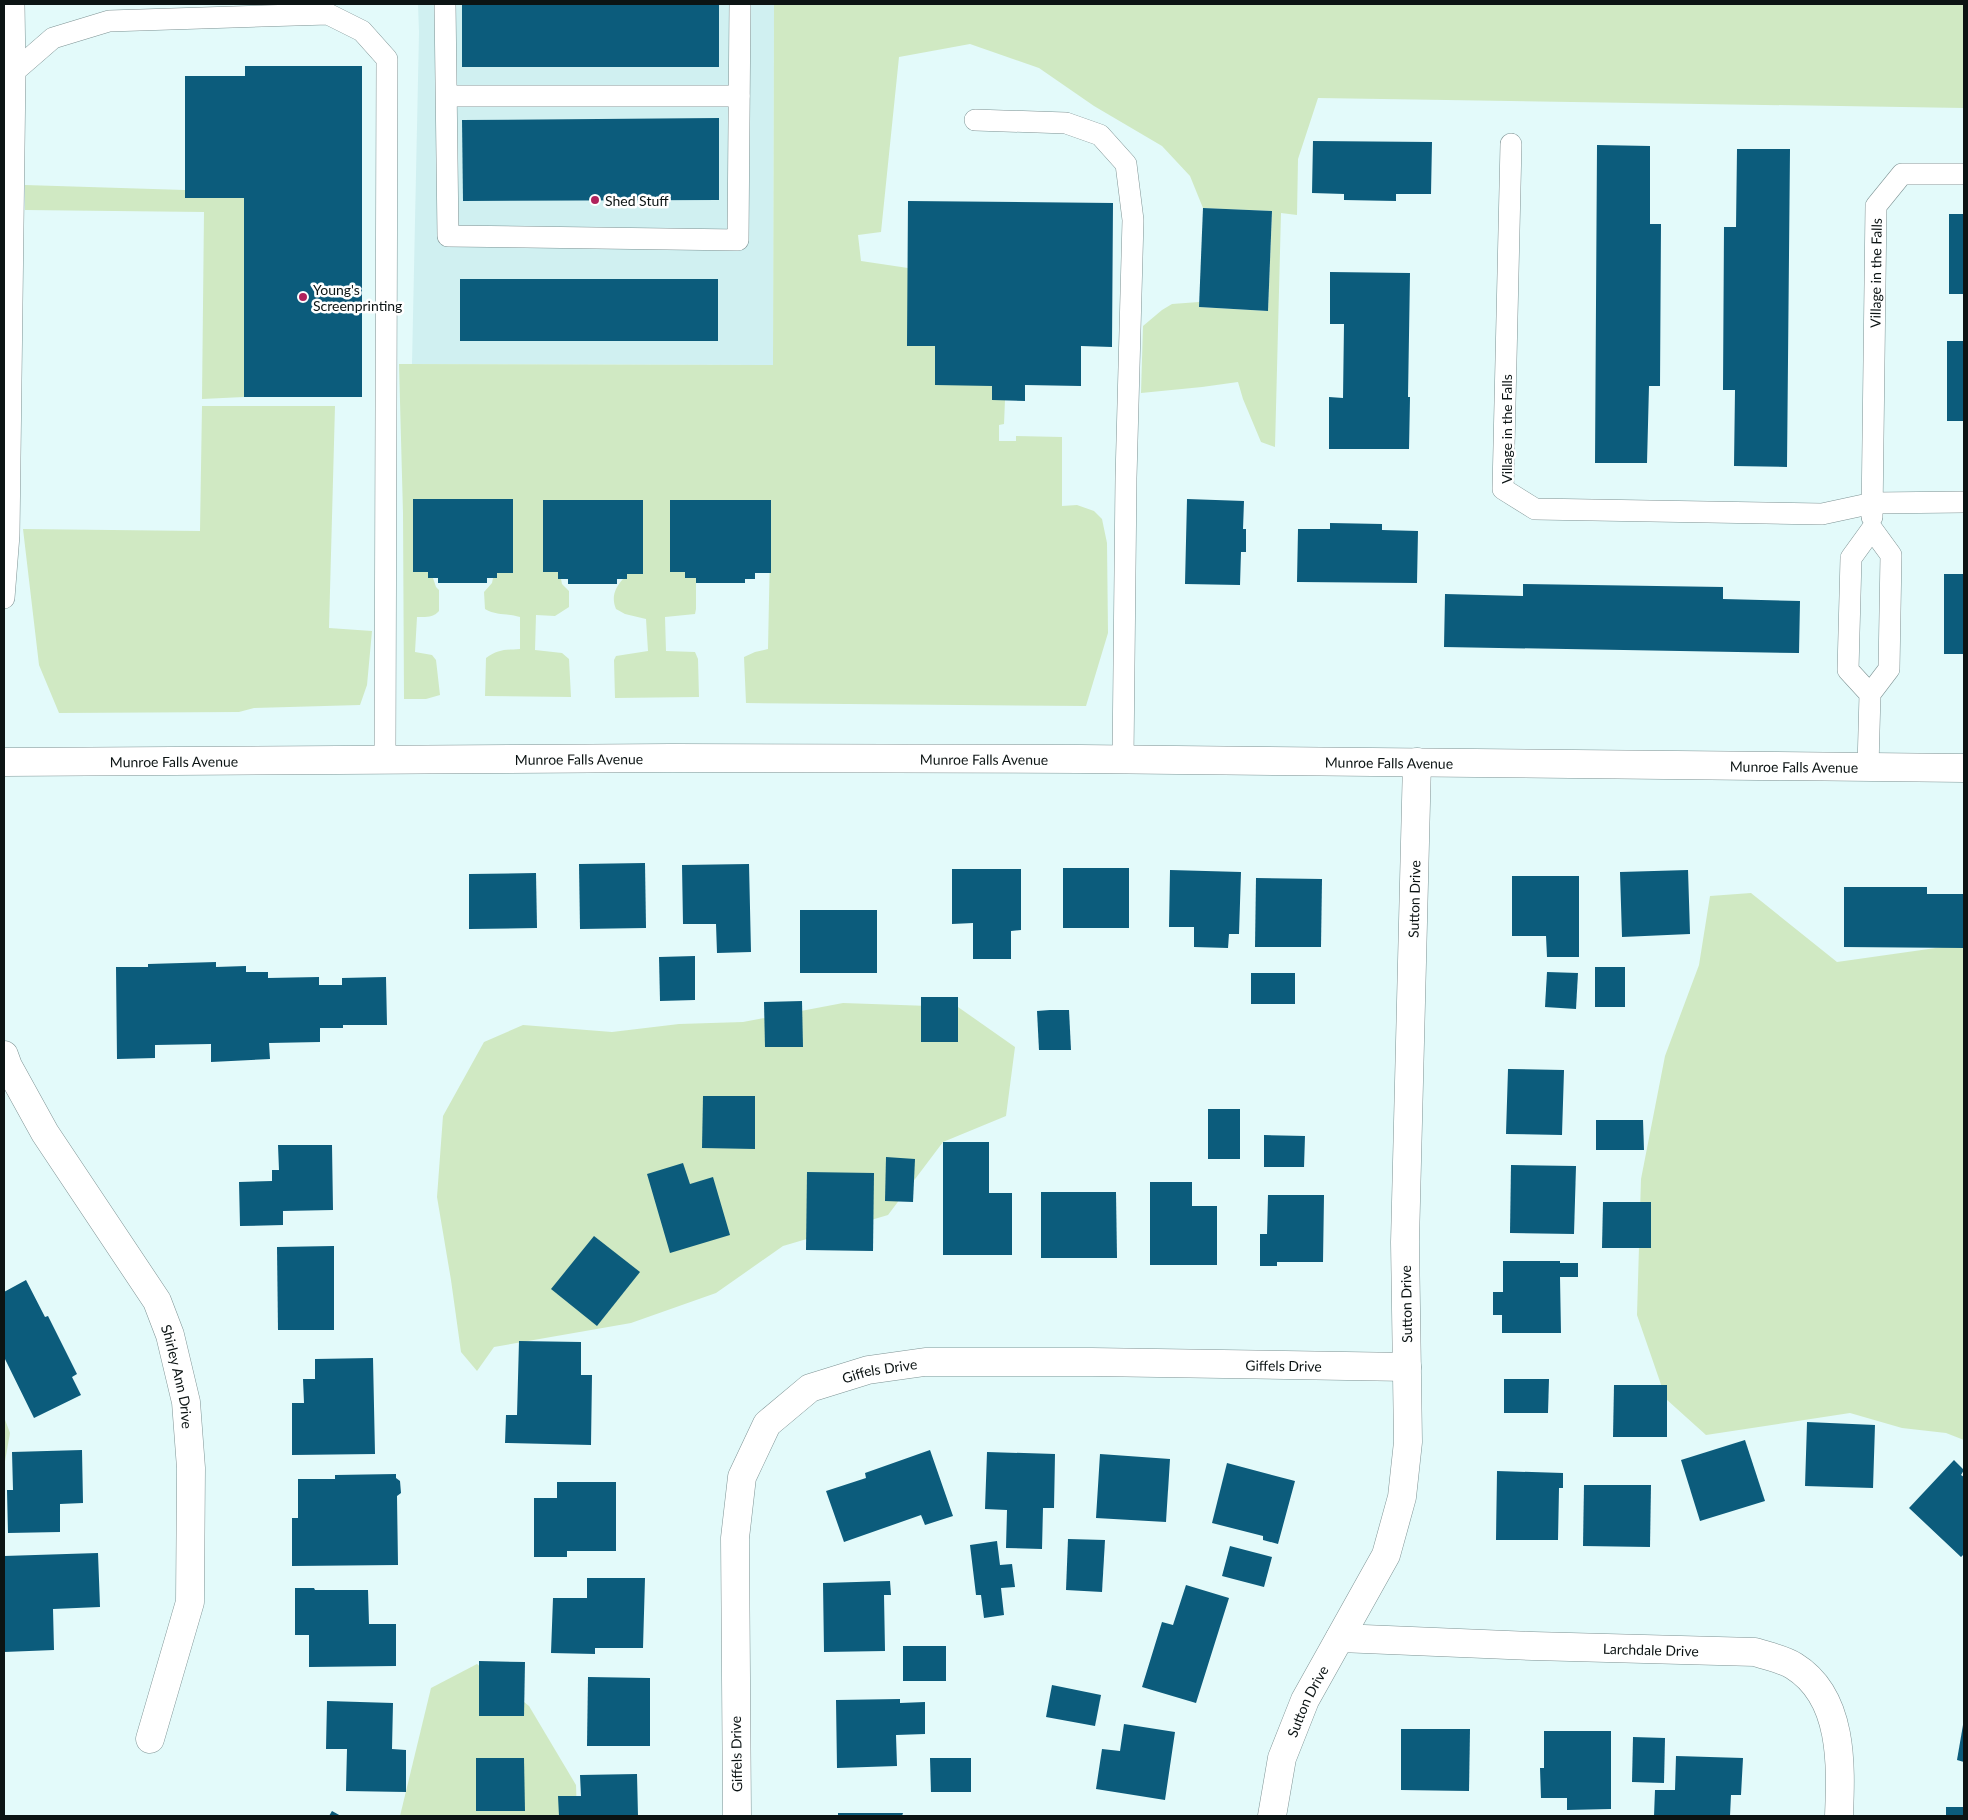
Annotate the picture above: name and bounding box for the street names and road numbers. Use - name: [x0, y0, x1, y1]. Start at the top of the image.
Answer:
- street label: Village in the Falls: [1866, 218, 1884, 328]
- street label: Village in the Falls: [1498, 374, 1515, 484]
- street label: Munroe Falls Avenue: [515, 750, 643, 767]
- street label: Munroe Falls Avenue: [920, 750, 1048, 767]
- street label: Munroe Falls Avenue: [110, 752, 238, 770]
- street label: Munroe Falls Avenue: [1325, 753, 1453, 771]
- street label: Munroe Falls Avenue: [1730, 757, 1858, 775]
- street label: Sutton Drive: [1404, 860, 1423, 938]
- street label: Sutton Drive: [1397, 1265, 1415, 1343]
- street label: Shirley Ann Drive: [158, 1322, 196, 1429]
- street label: Giffels Drive: [840, 1355, 918, 1386]
- street label: Giffels Drive: [1245, 1356, 1322, 1374]
- street label: Larchdale Drive: [1603, 1639, 1699, 1659]
- street label: Sutton Drive: [1283, 1662, 1331, 1739]
- street label: Giffels Drive: [727, 1716, 745, 1792]

